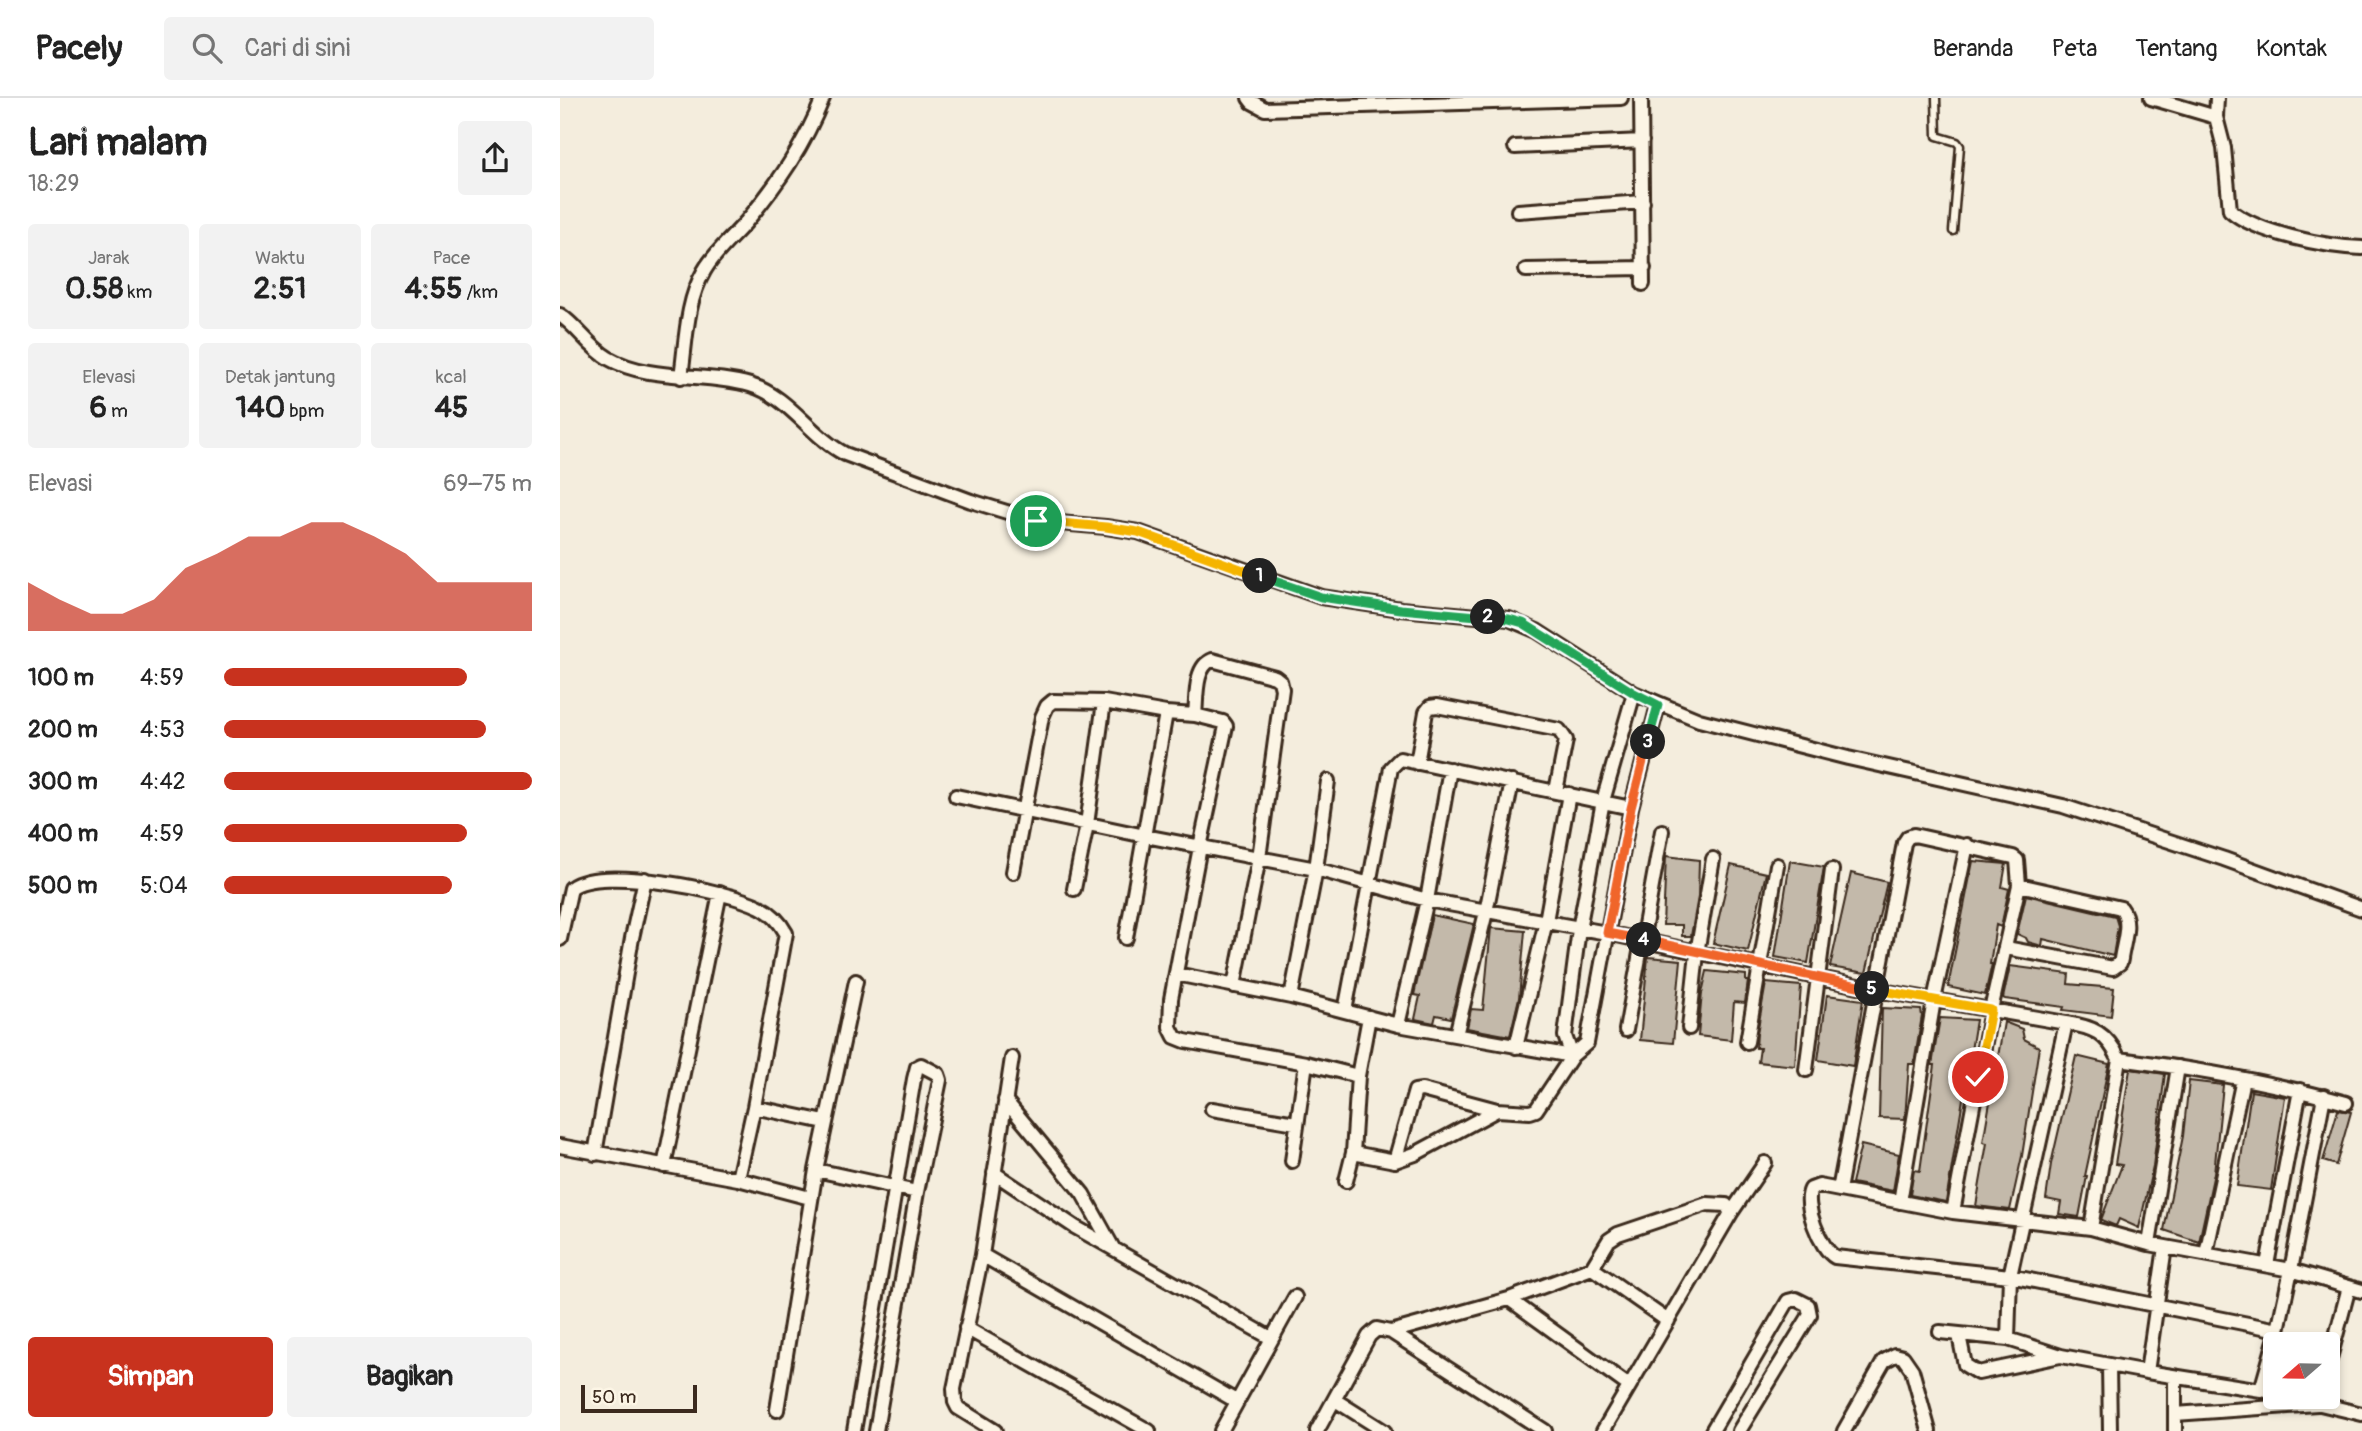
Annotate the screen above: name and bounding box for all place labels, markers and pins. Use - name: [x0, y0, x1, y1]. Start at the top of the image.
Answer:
- pin: [1006, 491, 1066, 551]
- pin: 1: [1242, 559, 1278, 594]
- pin: 2: [1471, 600, 1506, 634]
- pin: 3: [1630, 724, 1666, 760]
- pin: 4: [1626, 922, 1662, 958]
- pin: 5: [1854, 972, 1890, 1006]
- pin: [1948, 1047, 2008, 1107]

